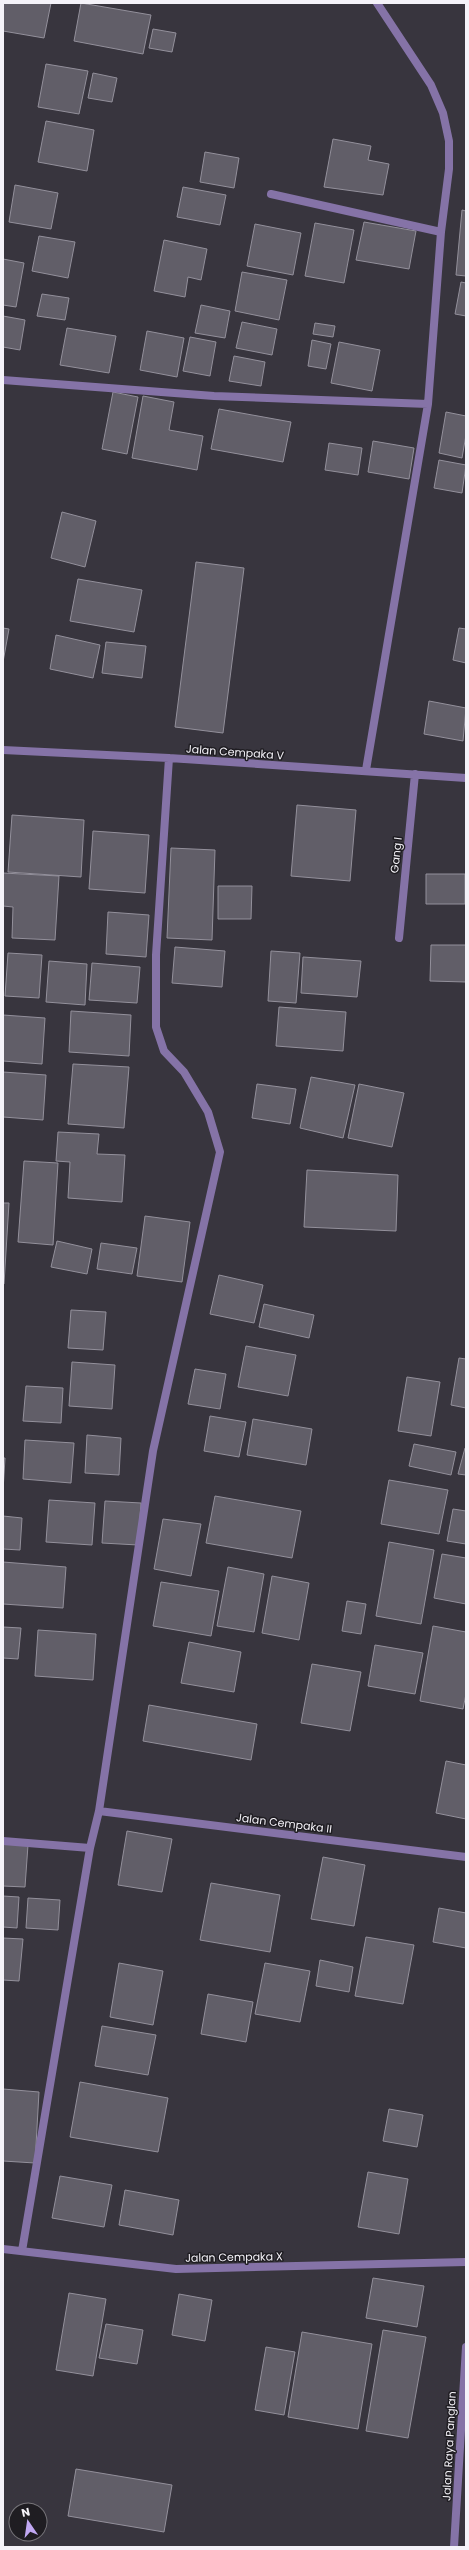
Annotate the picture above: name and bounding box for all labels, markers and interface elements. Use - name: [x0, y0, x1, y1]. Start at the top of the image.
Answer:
- street label: Jalan Cempaka V: [185, 741, 285, 763]
- street label: Gang I: [386, 836, 406, 874]
- street label: Jalan Cempaka II: [235, 1809, 333, 1837]
- street label: Jalan Cempaka X: [185, 2248, 283, 2266]
- street label: Jalan Raya Panglan: [438, 2391, 460, 2501]
- north arrow: [8, 2502, 48, 2542]
- text: N: [20, 2504, 32, 2521]

